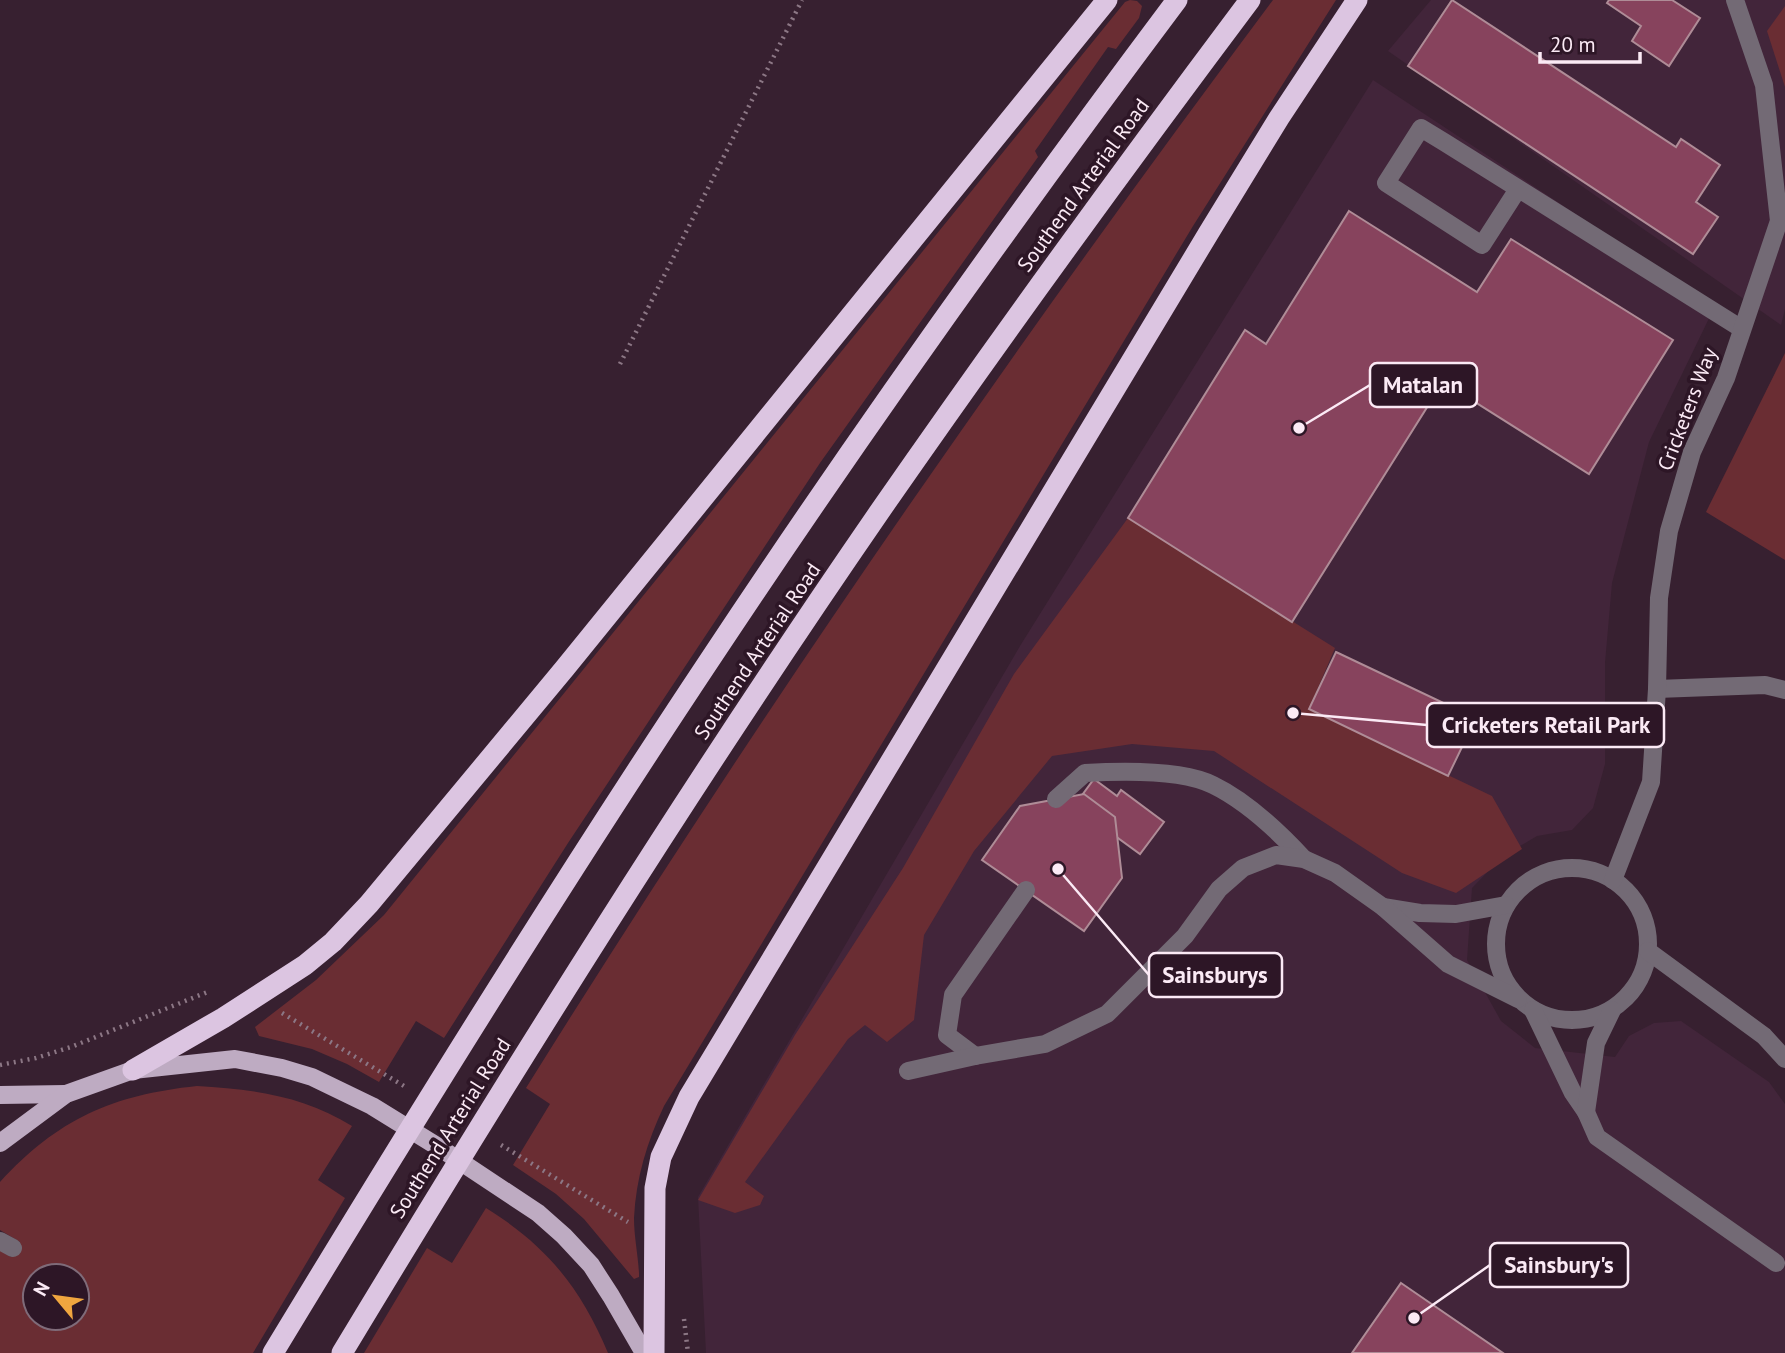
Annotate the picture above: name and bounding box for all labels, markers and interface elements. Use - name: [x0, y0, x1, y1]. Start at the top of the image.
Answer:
- scale bar: [1540, 21, 1640, 65]
- text: 20 m: [1550, 31, 1596, 58]
- street label: Southend Arterial Road: [1011, 93, 1155, 277]
- street label: Cricketers Way: [1651, 343, 1723, 474]
- callout: Matalan: [1370, 363, 1477, 407]
- text: Matalan: [1383, 370, 1463, 399]
- street label: Southend Arterial Road: [688, 557, 826, 745]
- callout: Cricketers Retail Park: [1427, 703, 1664, 747]
- text: Cricketers Retail Park: [1442, 710, 1651, 739]
- callout: Sainsburys: [1149, 953, 1282, 997]
- text: Sainsburys: [1162, 960, 1268, 989]
- street label: Southend Arterial Road: [384, 1033, 516, 1223]
- callout: Sainsbury's: [1490, 1243, 1628, 1287]
- text: Sainsbury's: [1504, 1250, 1614, 1279]
- north arrow: [21, 1262, 91, 1332]
- text: N: [28, 1277, 55, 1300]

